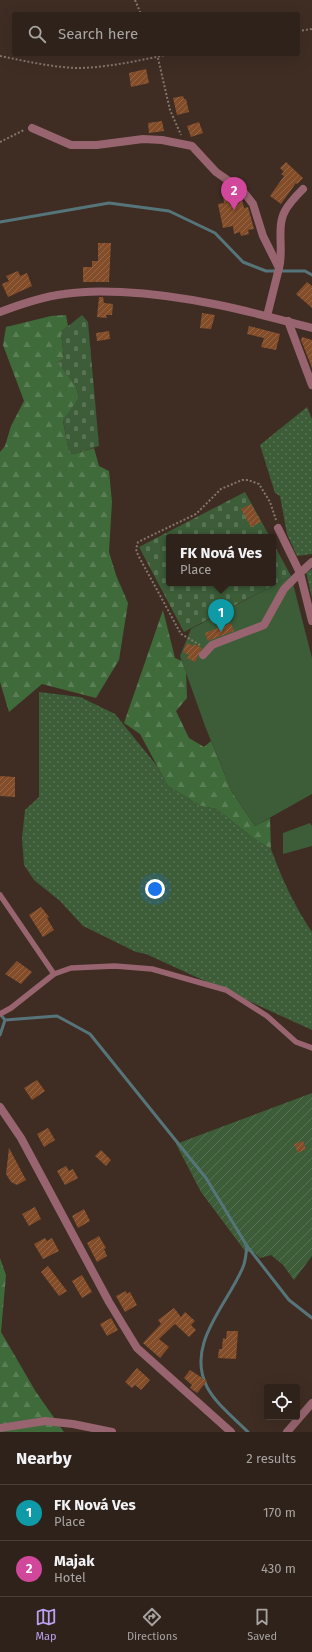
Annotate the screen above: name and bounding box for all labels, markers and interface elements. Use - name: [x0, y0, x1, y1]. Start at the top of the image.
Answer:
- search box: [12, 12, 300, 56]
- icon: search: [26, 23, 48, 45]
- text: Search here: [58, 25, 138, 43]
- pin: 2: [221, 177, 247, 210]
- popup: [166, 534, 276, 586]
- text: FK Nová Ves: [180, 544, 262, 562]
- text: Place: [180, 562, 211, 577]
- pin: 1: [208, 599, 234, 632]
- your location: [145, 879, 165, 899]
- map controls: [264, 1384, 300, 1420]
- button: locate: [264, 1384, 300, 1420]
- text: Nearby: [16, 1448, 71, 1469]
- text: 2 results: [246, 1451, 296, 1466]
- text: FK Nová Ves: [54, 1496, 136, 1514]
- text: 1: [26, 1505, 32, 1520]
- text: 170 m: [263, 1505, 296, 1520]
- text: Place: [54, 1514, 85, 1529]
- text: Majak: [54, 1552, 95, 1570]
- text: 2: [26, 1561, 32, 1576]
- text: 430 m: [261, 1561, 296, 1576]
- text: Hotel: [54, 1570, 86, 1585]
- tab: Map: [35, 1606, 57, 1643]
- tab: Directions: [127, 1606, 177, 1643]
- tab: Saved: [247, 1606, 277, 1643]

